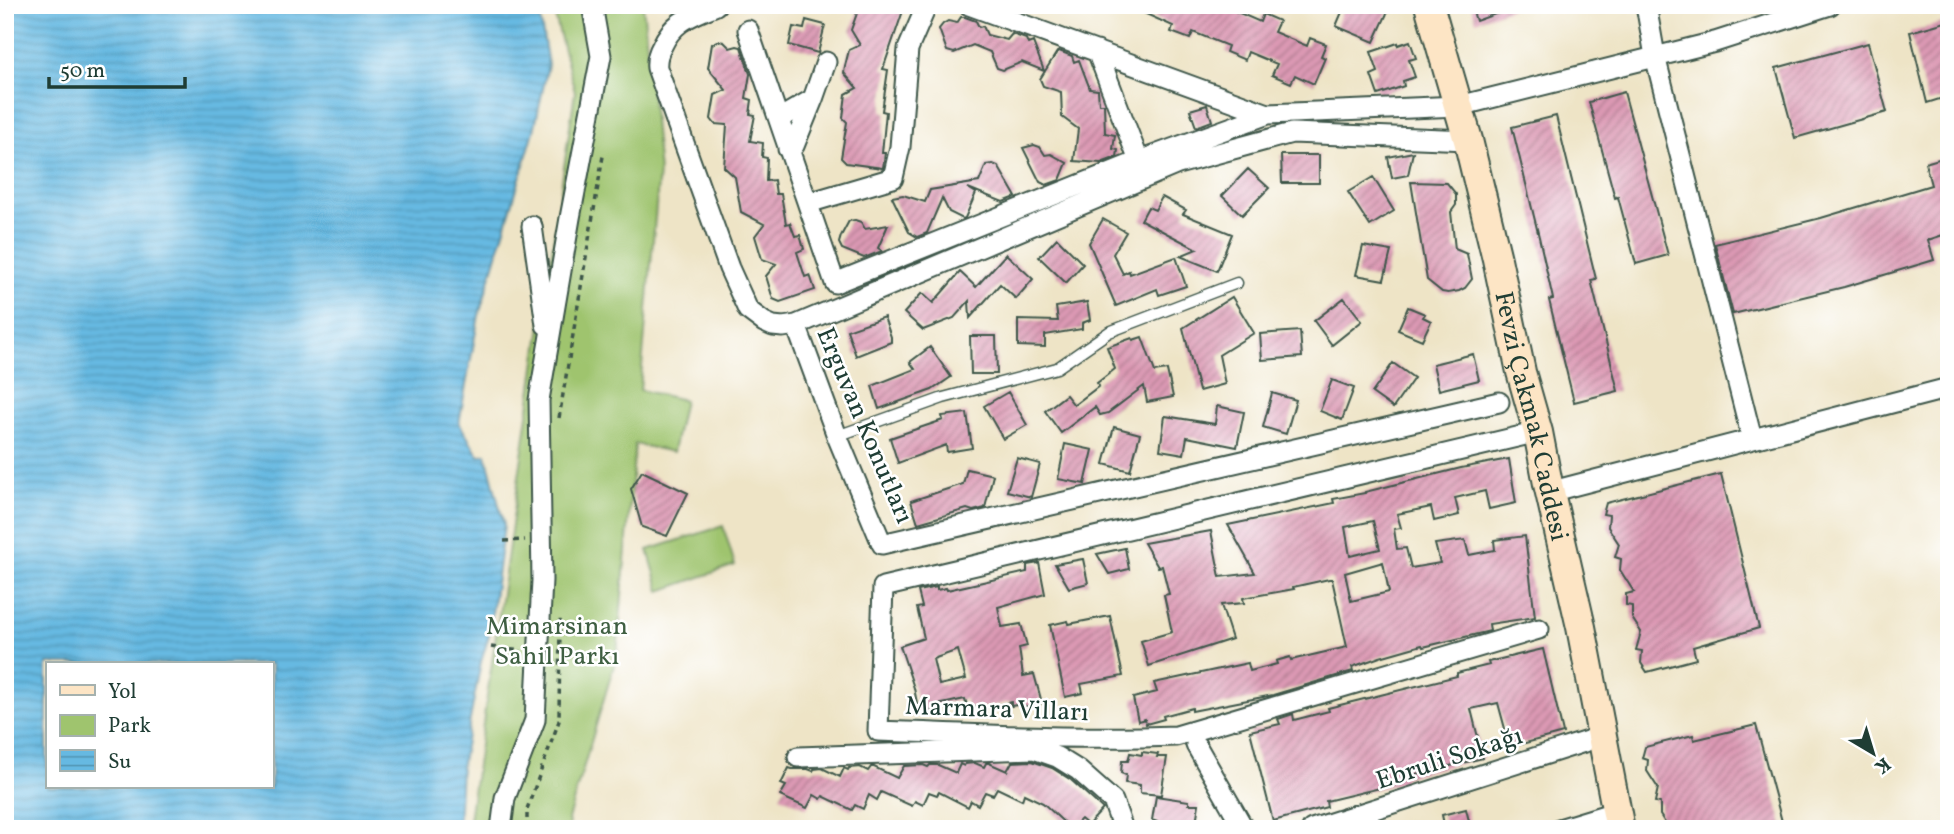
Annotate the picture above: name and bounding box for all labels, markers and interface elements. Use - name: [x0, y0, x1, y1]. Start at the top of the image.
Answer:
- scale bar: [49, 46, 186, 90]
- text: 50 m: [60, 57, 105, 86]
- street label: Fevzi Çakmak Caddesi: [1484, 288, 1577, 545]
- street label: Erguvan Konutları: [807, 322, 922, 530]
- park label: Mimarsinan Sahil Parkı: [486, 609, 628, 675]
- legend: [46, 662, 273, 788]
- text: Yol: [108, 678, 137, 707]
- street label: Marmara Vilları: [904, 689, 1089, 731]
- text: Park: [108, 712, 151, 741]
- street label: Ebruli Sokağı: [1372, 718, 1528, 800]
- north arrow: [1839, 718, 1909, 788]
- text: Su: [108, 748, 131, 777]
- text: K: [1869, 750, 1896, 779]

